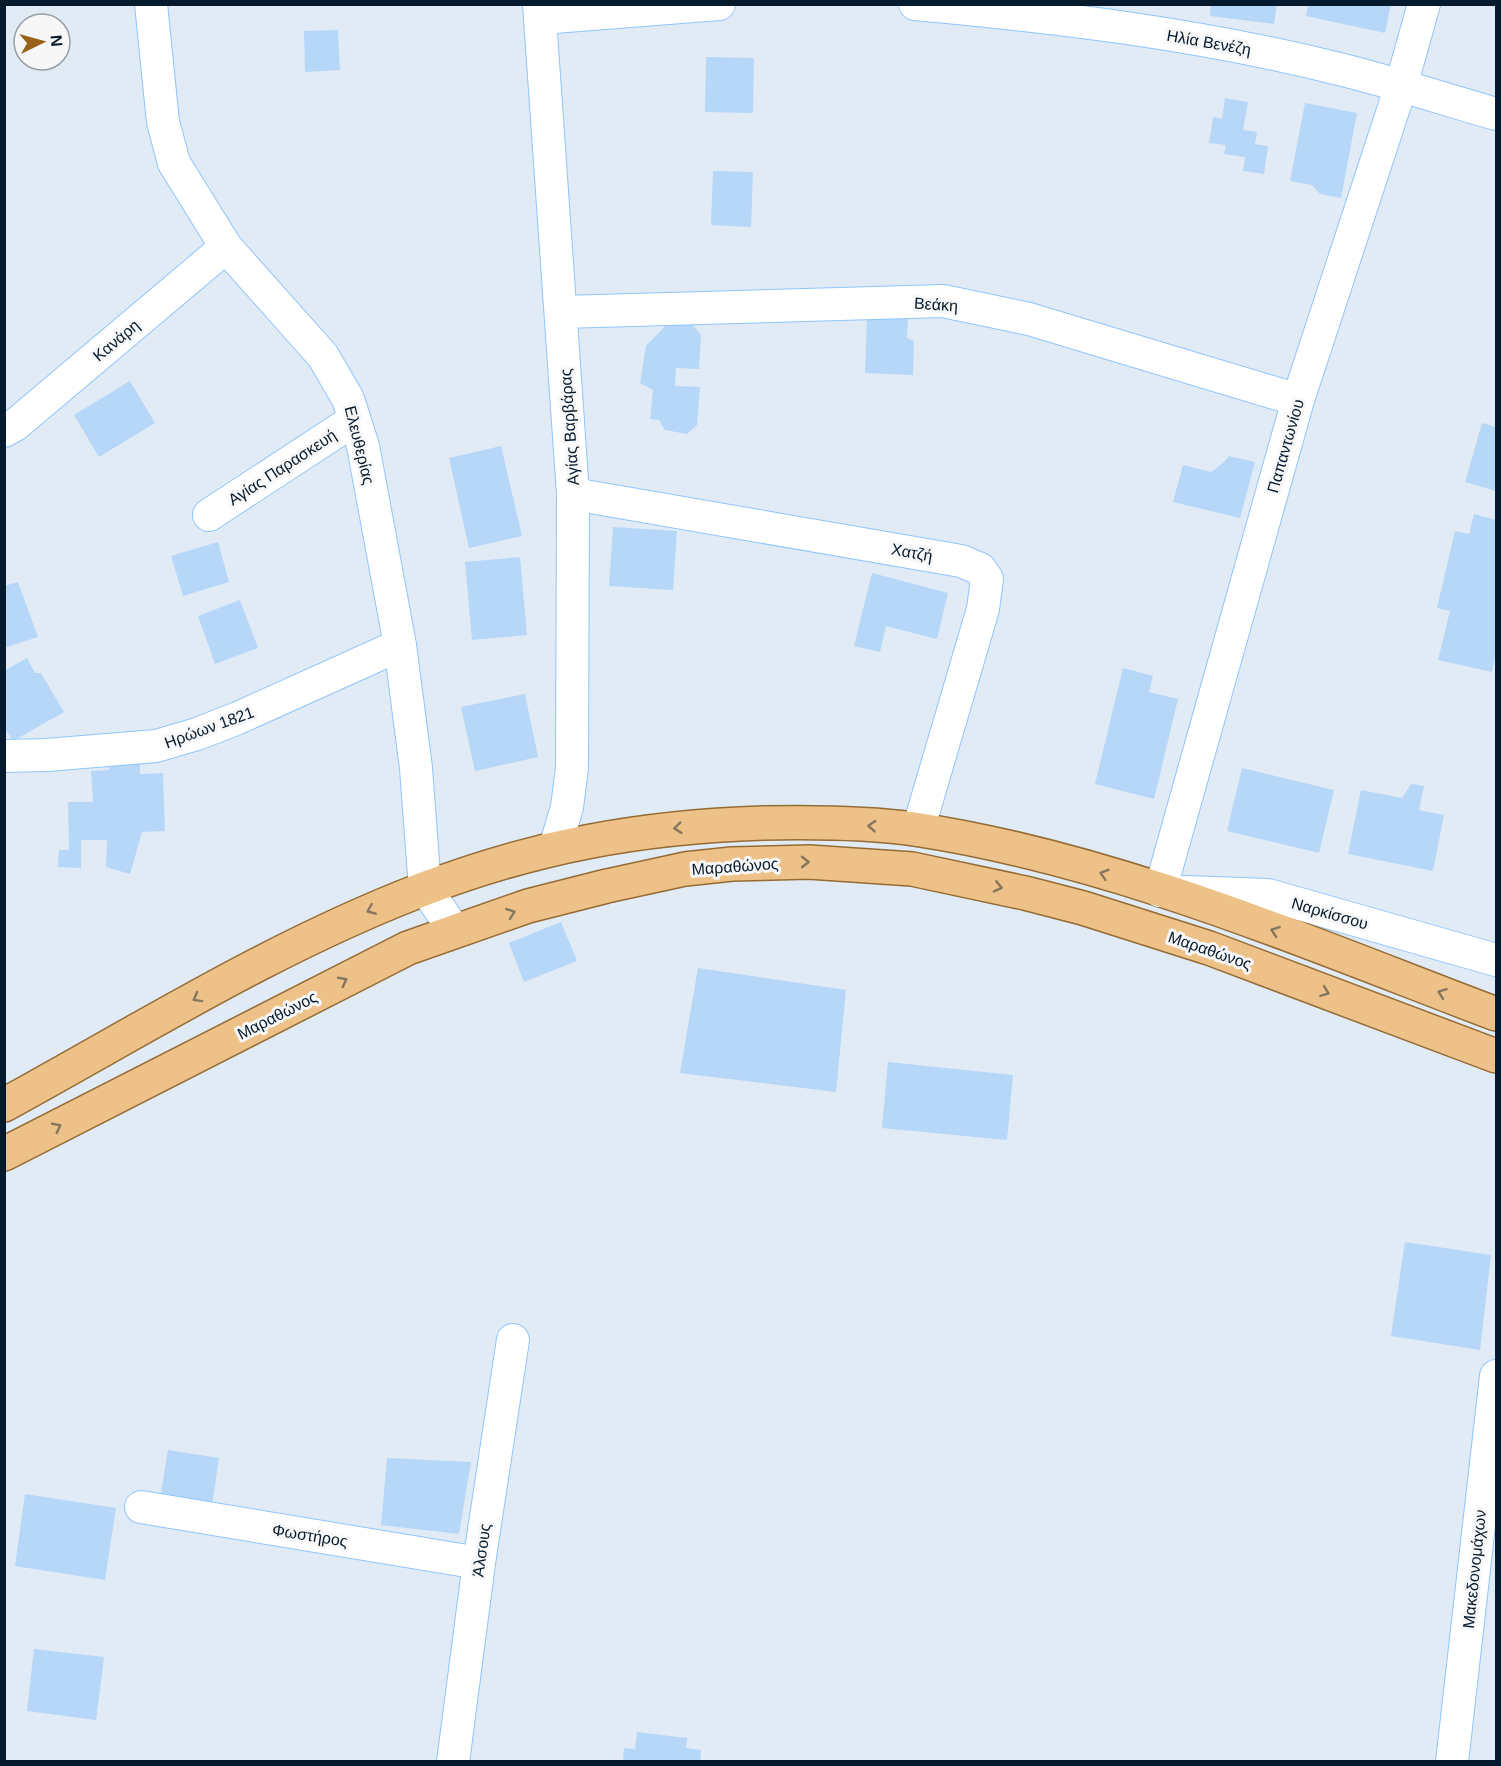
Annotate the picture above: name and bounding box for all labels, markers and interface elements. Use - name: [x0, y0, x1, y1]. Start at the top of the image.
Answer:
- north arrow: [12, 12, 72, 72]
- street label: Ηλία Βενέζη: [1165, 27, 1252, 59]
- text: N: [47, 34, 65, 47]
- street label: Βεάκη: [913, 294, 958, 315]
- street label: Κανάρη: [90, 316, 143, 365]
- street label: Αγίας Βαρβάρας: [557, 368, 582, 486]
- street label: Παπαντωνίου: [1264, 397, 1307, 495]
- street label: Ελευθερίας: [342, 404, 378, 486]
- street label: Αγίας Παρασκευή: [225, 426, 339, 509]
- street label: Χατζή: [890, 541, 934, 565]
- street label: Ηρώων 1821: [162, 703, 256, 751]
- one-way arrow: [868, 820, 877, 833]
- one-way arrow: [673, 821, 682, 834]
- street label: Μαραθώνος: [691, 855, 779, 878]
- one-way arrow: [800, 856, 809, 868]
- one-way arrow: [1099, 869, 1110, 881]
- one-way arrow: [993, 880, 1003, 893]
- street label: Ναρκίσσου: [1290, 894, 1370, 933]
- one-way arrow: [366, 903, 377, 915]
- one-way arrow: [505, 907, 516, 920]
- one-way arrow: [1270, 926, 1281, 938]
- street label: Μαραθώνος: [1166, 928, 1254, 973]
- one-way arrow: [336, 977, 347, 989]
- one-way arrow: [1319, 985, 1330, 997]
- street label: Μαραθώνος: [235, 988, 320, 1043]
- one-way arrow: [1437, 988, 1448, 1001]
- one-way arrow: [193, 991, 204, 1002]
- one-way arrow: [50, 1123, 61, 1135]
- street label: Μακεδονομάχων: [1460, 1509, 1489, 1629]
- street label: Φωστήρος: [271, 1521, 349, 1550]
- street label: Άλσους: [469, 1522, 494, 1578]

